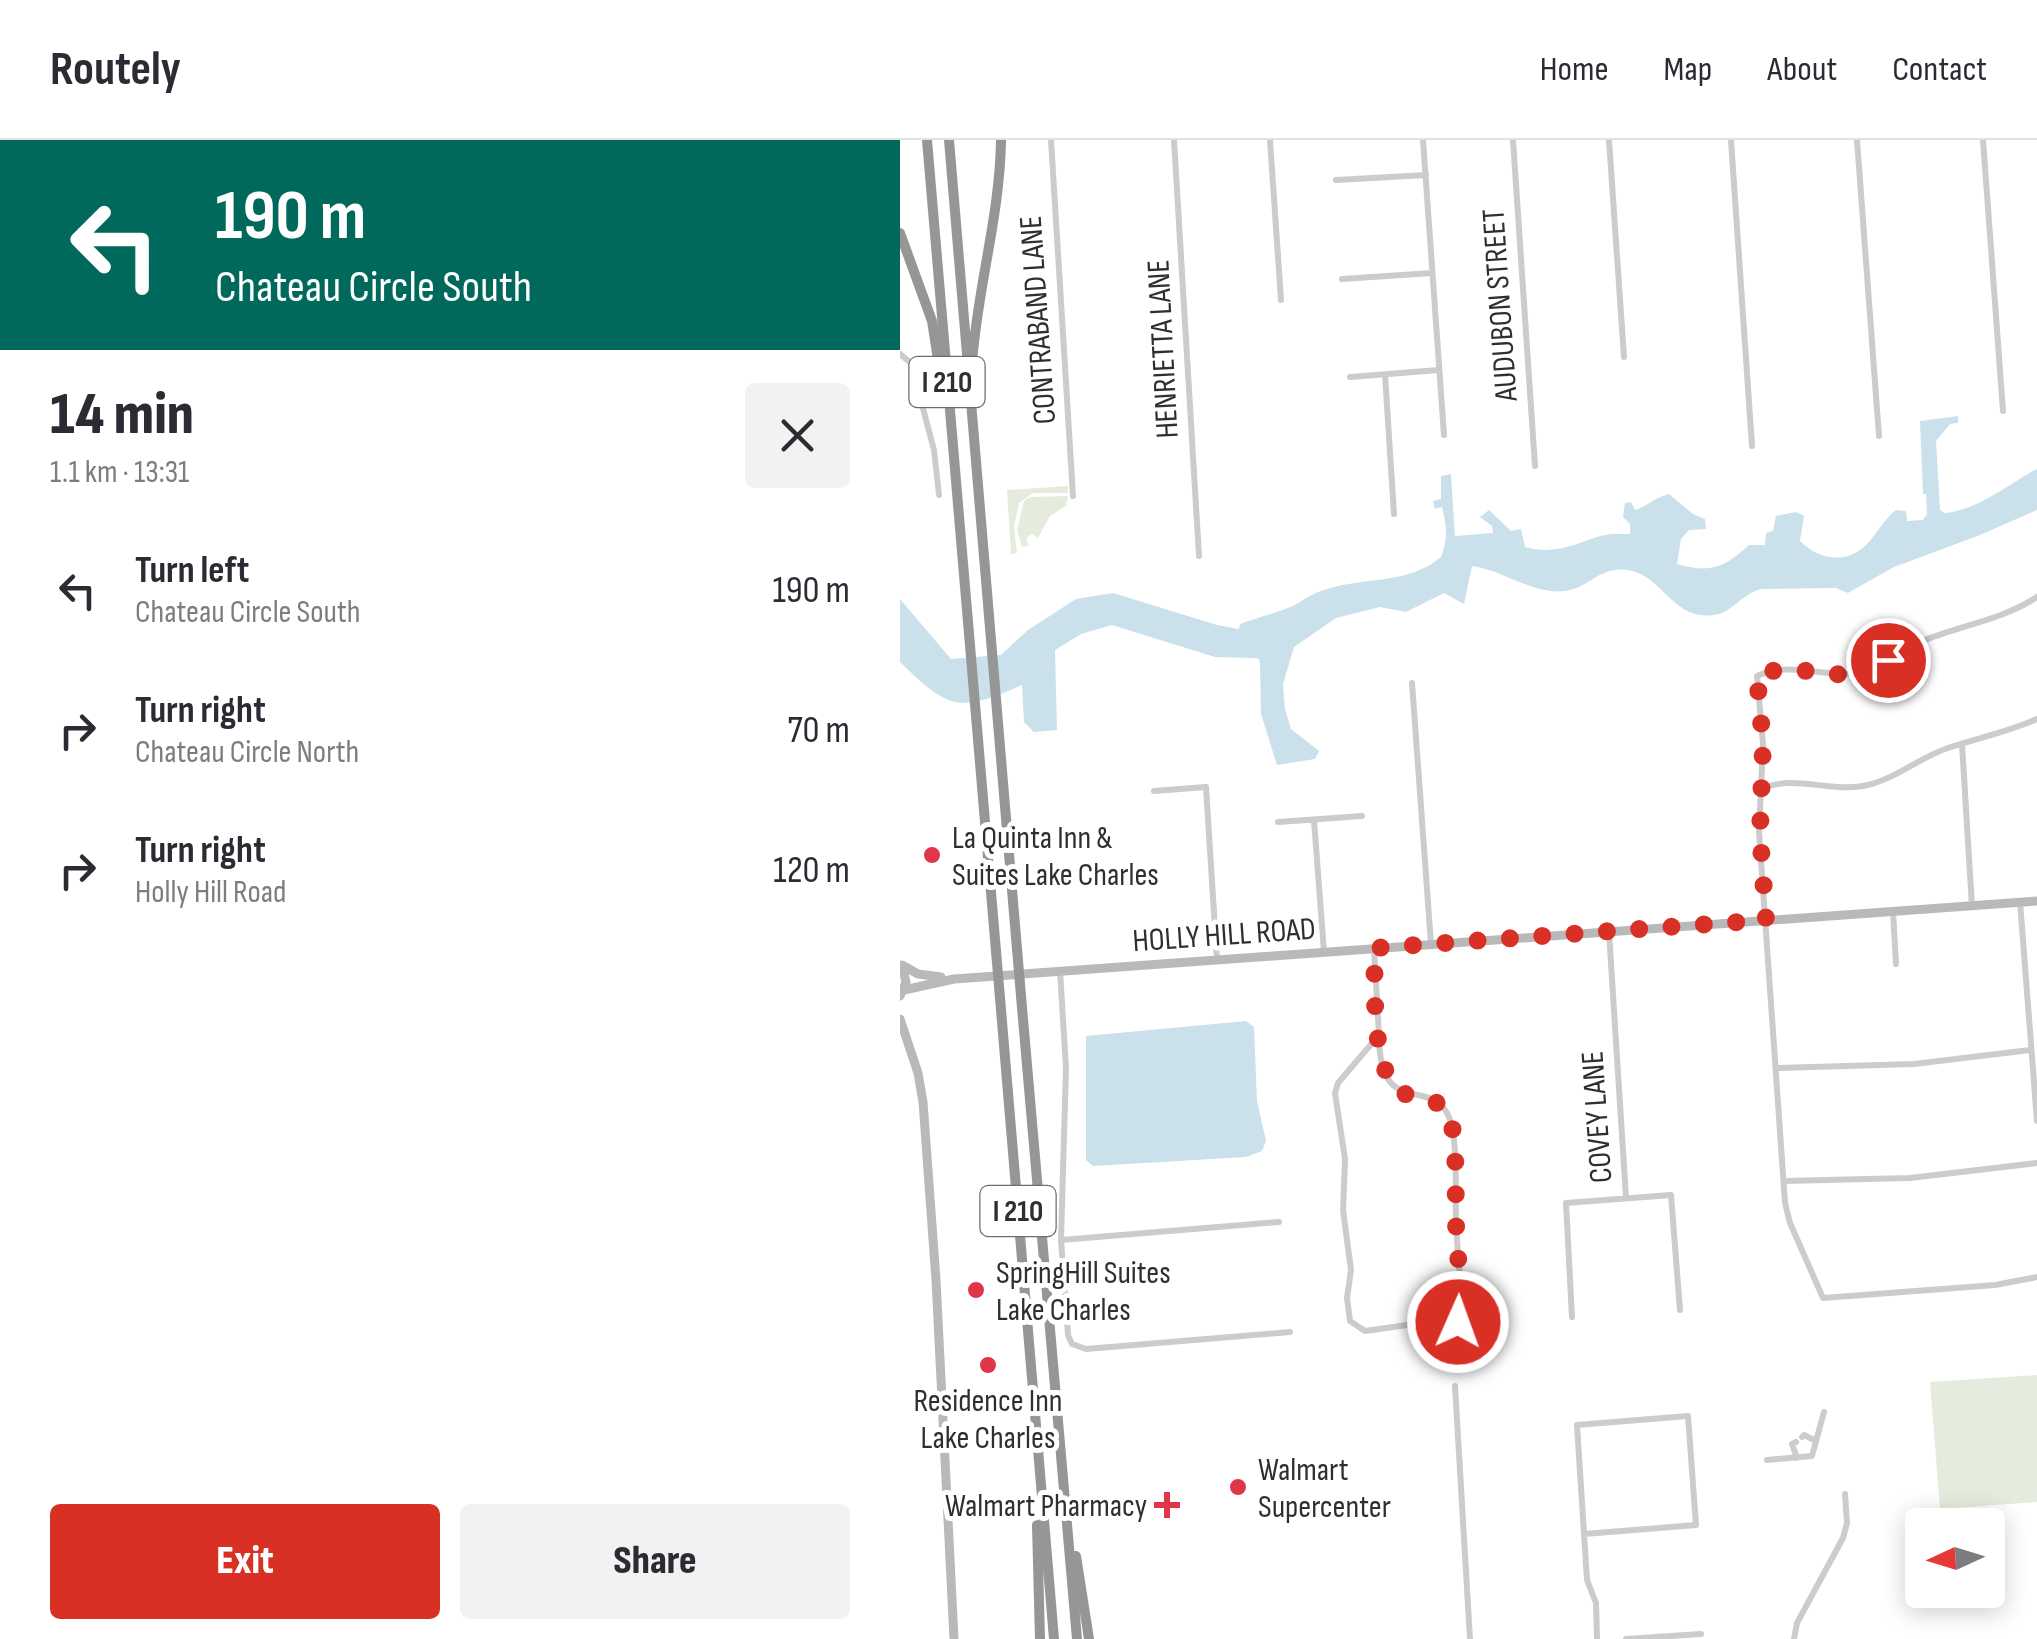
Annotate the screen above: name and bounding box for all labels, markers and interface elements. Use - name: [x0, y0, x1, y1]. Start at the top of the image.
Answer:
- text: Routely: [50, 41, 181, 98]
- text: Home: [1540, 48, 1609, 91]
- text: Map: [1664, 48, 1712, 91]
- text: About: [1767, 48, 1837, 91]
- text: Contact: [1892, 48, 1987, 91]
- text: 190 m: [215, 175, 366, 259]
- icon: left: [50, 180, 180, 310]
- street label: AUDUBON STREET: [1474, 207, 1527, 404]
- street label: CONTRABAND LANE: [1012, 214, 1065, 426]
- street label: HENRIETTA LANE: [1139, 258, 1188, 439]
- text: Chateau Circle South: [215, 260, 532, 315]
- road number: I 210: [910, 357, 984, 407]
- text: 14 min: [50, 379, 194, 451]
- button: close: [745, 383, 850, 488]
- text: 1.1 km · 13:31: [50, 453, 189, 492]
- text: Turn left: [135, 548, 249, 593]
- icon: left: [50, 563, 105, 618]
- text: 190 m: [772, 568, 850, 613]
- text: Chateau Circle South: [135, 593, 360, 632]
- pin: [1846, 618, 1931, 703]
- icon: arrive: [1861, 633, 1916, 688]
- text: Turn right: [135, 688, 266, 733]
- icon: right: [50, 703, 105, 758]
- text: 70 m: [788, 708, 850, 753]
- text: Chateau Circle North: [135, 733, 359, 772]
- place label: La Quinta Inn & Suites Lake Charles: [952, 819, 1159, 895]
- text: Turn right: [135, 828, 266, 873]
- icon: right: [50, 843, 105, 898]
- marker: La Quinta Inn & Suites Lake Charles: [921, 844, 943, 866]
- text: 120 m: [773, 848, 850, 893]
- text: Holly Hill Road: [135, 873, 286, 912]
- street label: HOLLY HILL ROAD: [1131, 910, 1317, 961]
- street label: COVEY LANE: [1573, 1050, 1622, 1184]
- road number: I 210: [980, 1186, 1056, 1236]
- place label: SpringHill Suites Lake Charles: [996, 1254, 1171, 1330]
- position arrow: [1406, 1270, 1510, 1374]
- marker: SpringHill Suites Lake Charles: [965, 1279, 987, 1301]
- marker: Residence Inn Lake Charles: [977, 1354, 999, 1376]
- place label: Residence Inn Lake Charles: [913, 1382, 1063, 1458]
- place label: Walmart Supercenter: [1258, 1451, 1391, 1527]
- marker: Walmart Supercenter: [1227, 1476, 1249, 1498]
- place label: Walmart Pharmacy: [945, 1487, 1147, 1526]
- marker: Walmart Pharmacy: [1156, 1494, 1178, 1516]
- button: Exit: [50, 1504, 440, 1619]
- button: Share: [460, 1504, 850, 1619]
- north arrow: [1905, 1508, 2005, 1608]
- map controls: [1905, 1508, 2005, 1608]

